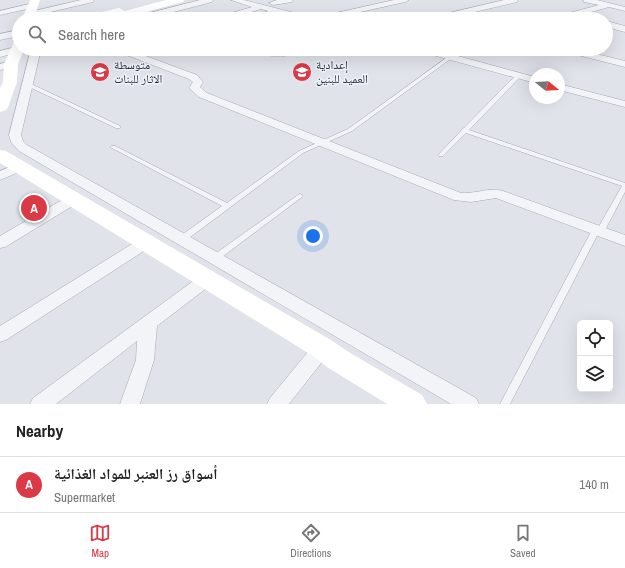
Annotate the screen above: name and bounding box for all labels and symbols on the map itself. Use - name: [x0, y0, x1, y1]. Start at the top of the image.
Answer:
- place label: متوسطة الاثار للبنات: [114, 57, 163, 87]
- place label: إعدادية العميد للبنين: [316, 57, 368, 87]
- school or university icon: متوسطة الاثار للبنات: [89, 61, 111, 83]
- school or university icon: إعدادية العميد للبنين: [291, 61, 313, 83]
- north arrow: [529, 68, 565, 104]
- pin: A: [21, 193, 47, 223]
- your location: [303, 226, 323, 246]

